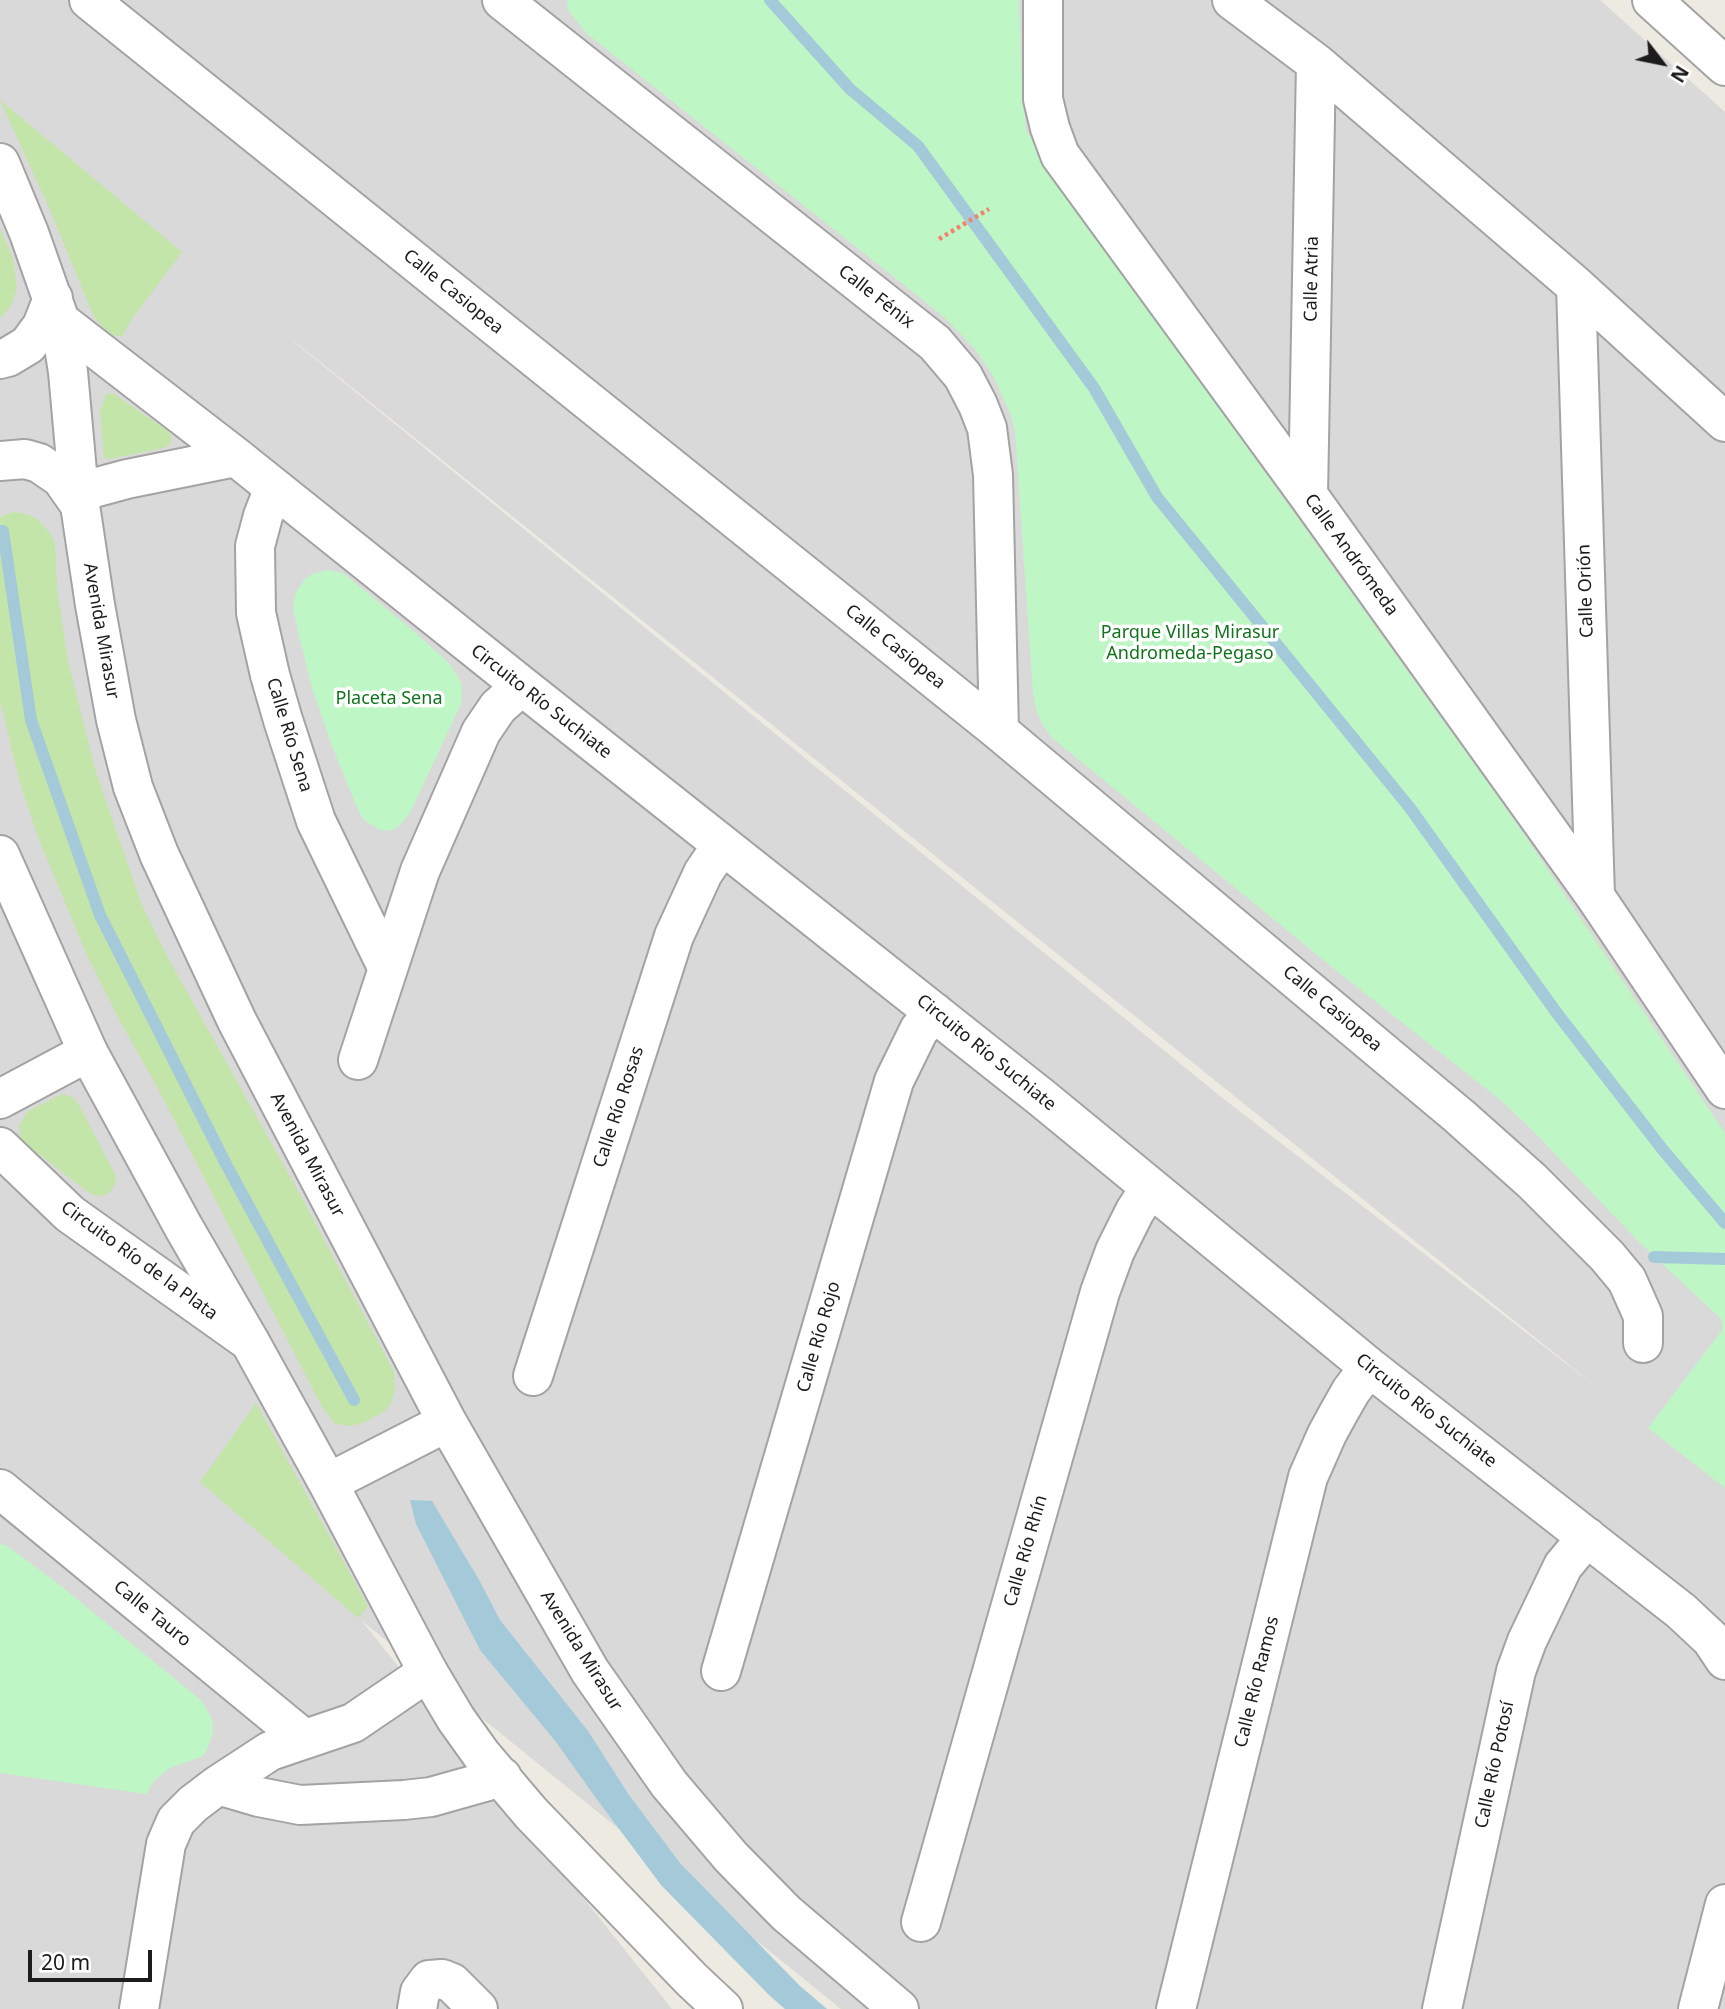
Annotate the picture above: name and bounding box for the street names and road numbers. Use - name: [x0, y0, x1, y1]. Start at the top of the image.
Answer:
- street label: Calle Atria: [1300, 236, 1324, 322]
- street label: Calle Casiopea: [399, 245, 507, 339]
- street label: Calle Fénix: [834, 261, 918, 333]
- street label: Calle Andrómeda: [1300, 490, 1402, 620]
- street label: Calle Orión: [1574, 544, 1598, 638]
- street label: Avenida Mirasur: [78, 561, 124, 701]
- street label: Calle Casiopea: [841, 600, 949, 694]
- street label: Circuito Río Suchiate: [466, 640, 616, 764]
- street label: Calle Río Sena: [261, 675, 317, 795]
- street label: Calle Casiopea: [1278, 961, 1386, 1057]
- street label: Circuito Río Suchiate: [912, 990, 1060, 1116]
- street label: Calle Río Rosas: [589, 1044, 649, 1170]
- street label: Avenida Mirasur: [265, 1089, 349, 1221]
- street label: Circuito Río de la Plata: [56, 1197, 222, 1325]
- street label: Calle Río Rojo: [793, 1279, 845, 1395]
- street label: Circuito Río Suchiate: [1351, 1349, 1501, 1473]
- street label: Calle Río Rhín: [1000, 1493, 1052, 1609]
- street label: Calle Tauro: [109, 1576, 195, 1652]
- street label: Avenida Mirasur: [535, 1587, 627, 1715]
- street label: Calle Río Ramos: [1230, 1614, 1284, 1750]
- street label: Calle Río Potosí: [1471, 1699, 1519, 1831]

